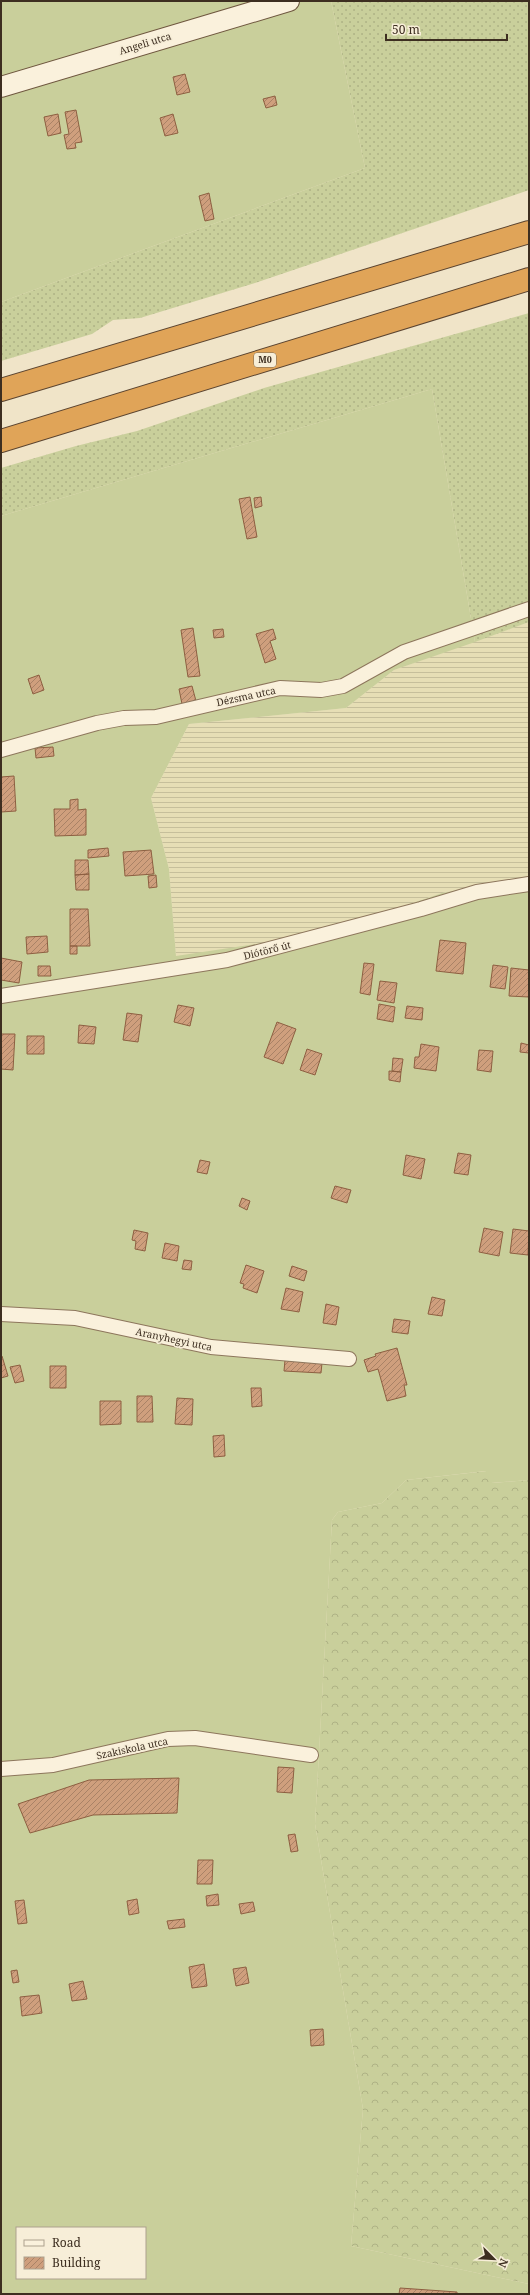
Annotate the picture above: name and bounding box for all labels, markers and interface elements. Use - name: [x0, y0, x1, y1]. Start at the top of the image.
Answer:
- scale bar: [386, 16, 507, 42]
- text: 50 m: [392, 21, 420, 38]
- street label: Angeli utca: [117, 28, 173, 58]
- road number: M0: [254, 353, 276, 367]
- street label: Dézsma utca: [215, 683, 277, 709]
- street label: Diótörő út: [242, 937, 293, 963]
- street label: Aranyhegyi utca: [134, 1324, 214, 1354]
- street label: Szakiskola utca: [95, 1733, 169, 1762]
- legend: [16, 2227, 146, 2279]
- text: Road: [52, 2234, 82, 2251]
- north arrow: [474, 2239, 514, 2279]
- text: Building: [52, 2254, 101, 2271]
- text: N: [495, 2256, 512, 2271]

